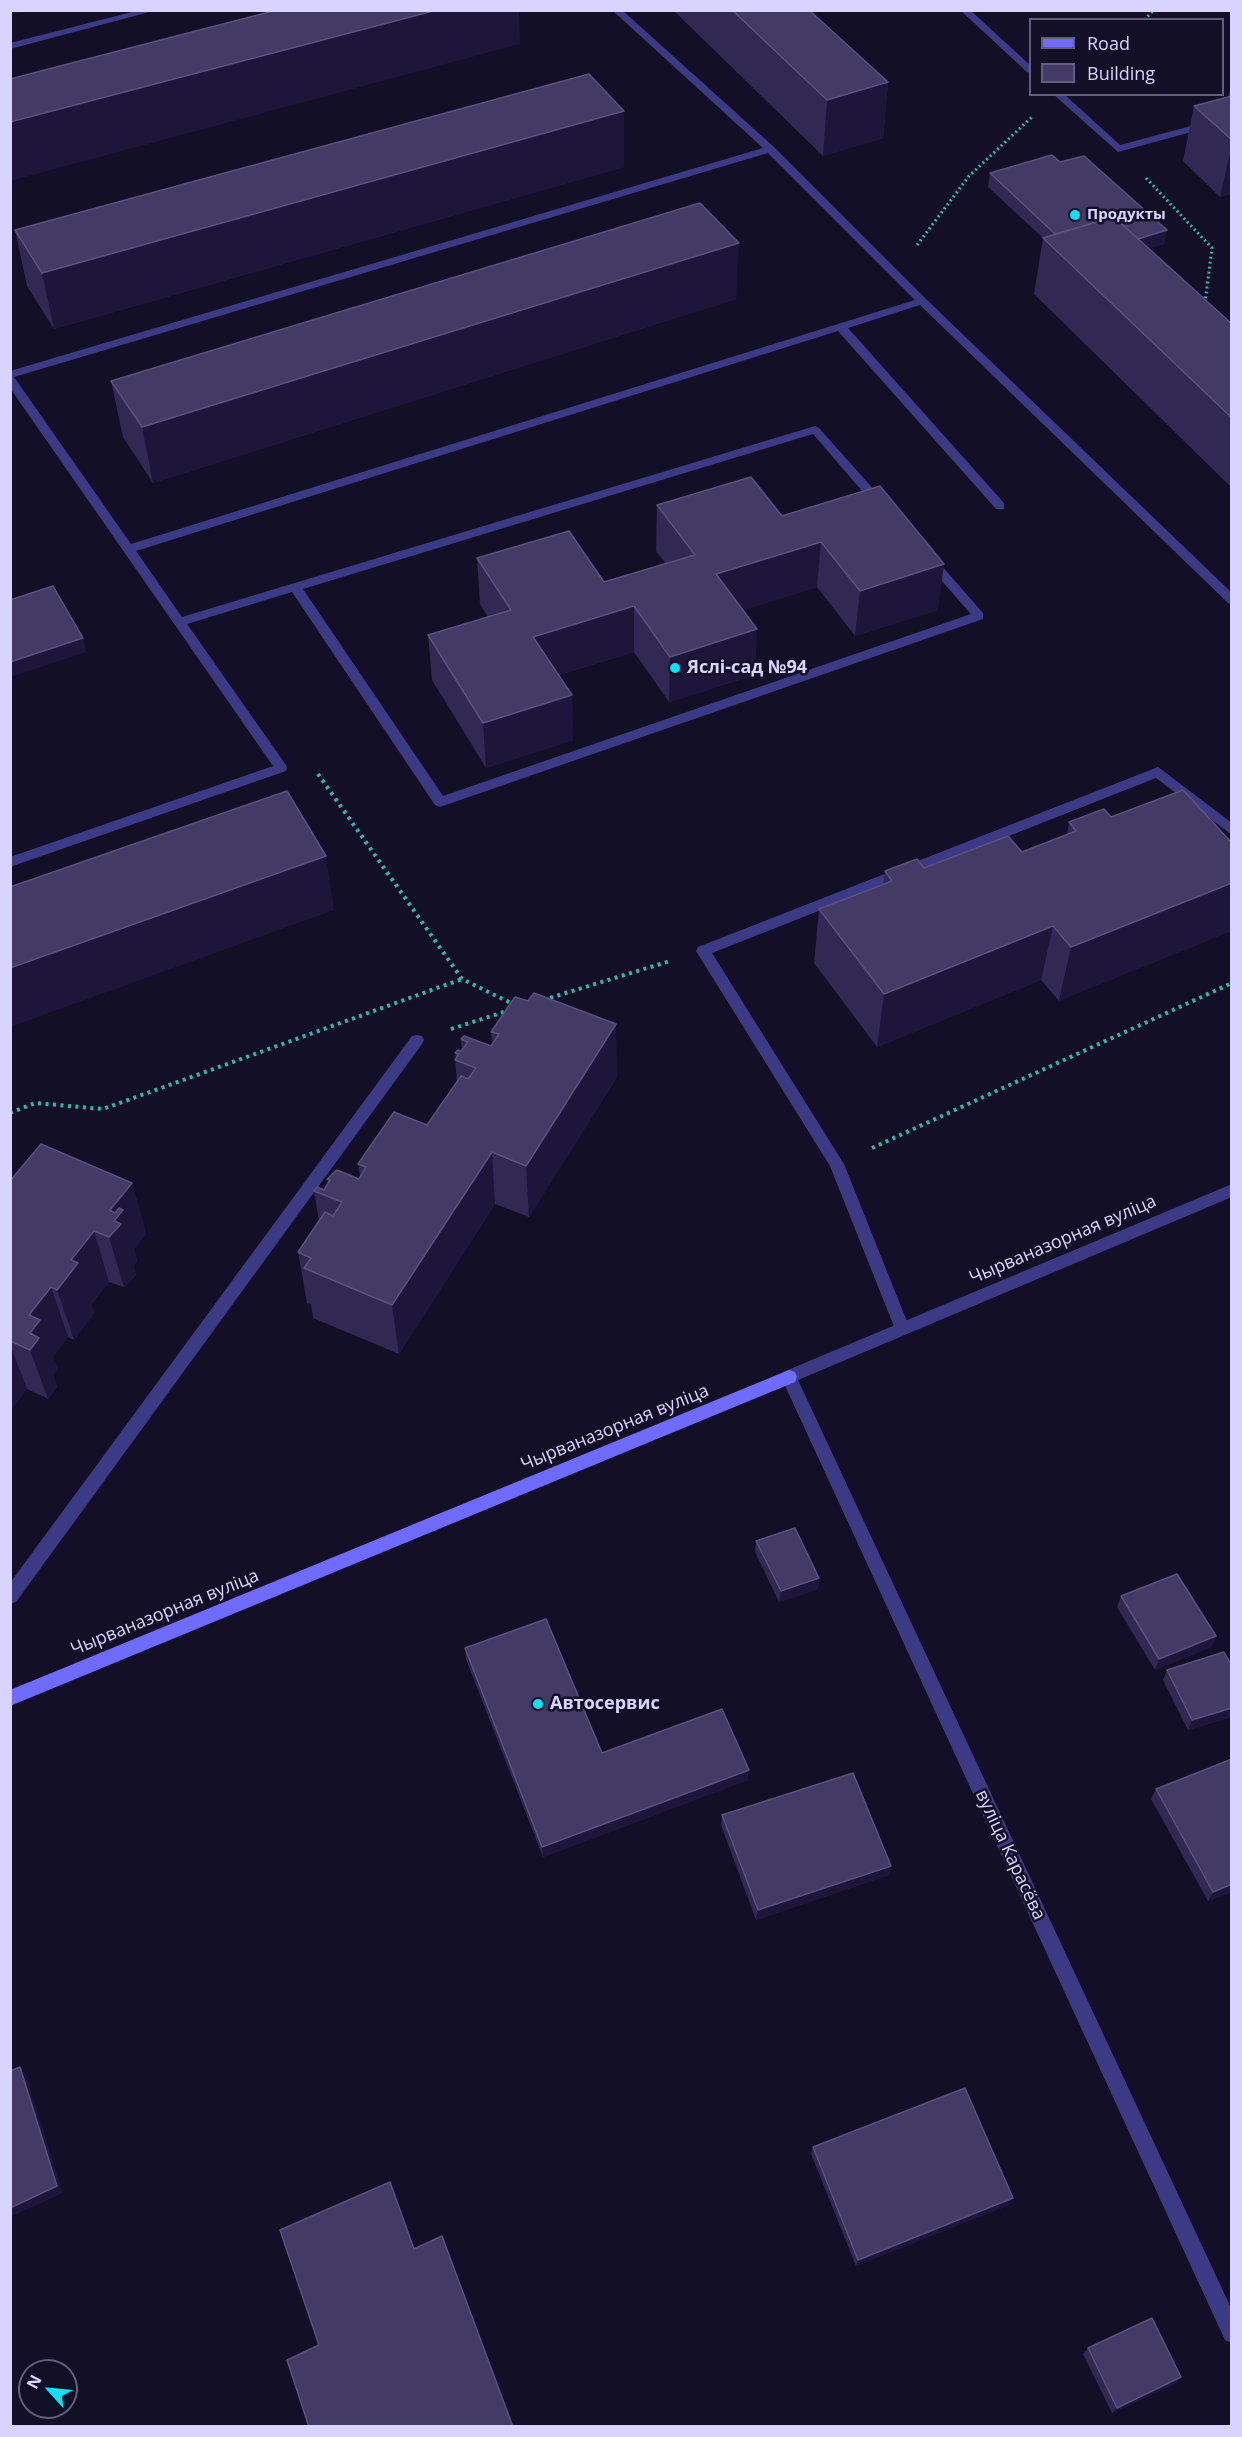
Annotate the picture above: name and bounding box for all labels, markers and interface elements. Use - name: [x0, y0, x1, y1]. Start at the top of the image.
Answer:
- legend: [1029, 18, 1224, 96]
- text: Road: [1087, 31, 1130, 55]
- text: Building: [1087, 61, 1155, 85]
- place label: Продукты: [1087, 206, 1166, 224]
- marker: Продукты: [1068, 208, 1082, 222]
- place label: Яслі-сад №94: [687, 657, 807, 679]
- marker: Яслі-сад №94: [668, 661, 682, 675]
- street label: Чырваназорная вуліца: [966, 1191, 1160, 1289]
- street label: Чырваназорная вуліца: [518, 1380, 712, 1476]
- street label: Чырваназорная вуліца: [68, 1565, 262, 1661]
- place label: Автосервис: [550, 1693, 660, 1715]
- marker: Автосервис: [531, 1697, 545, 1711]
- street label: вуліца Карасёва: [970, 1786, 1050, 1924]
- north arrow: [18, 2359, 78, 2419]
- text: N: [21, 2371, 46, 2393]

